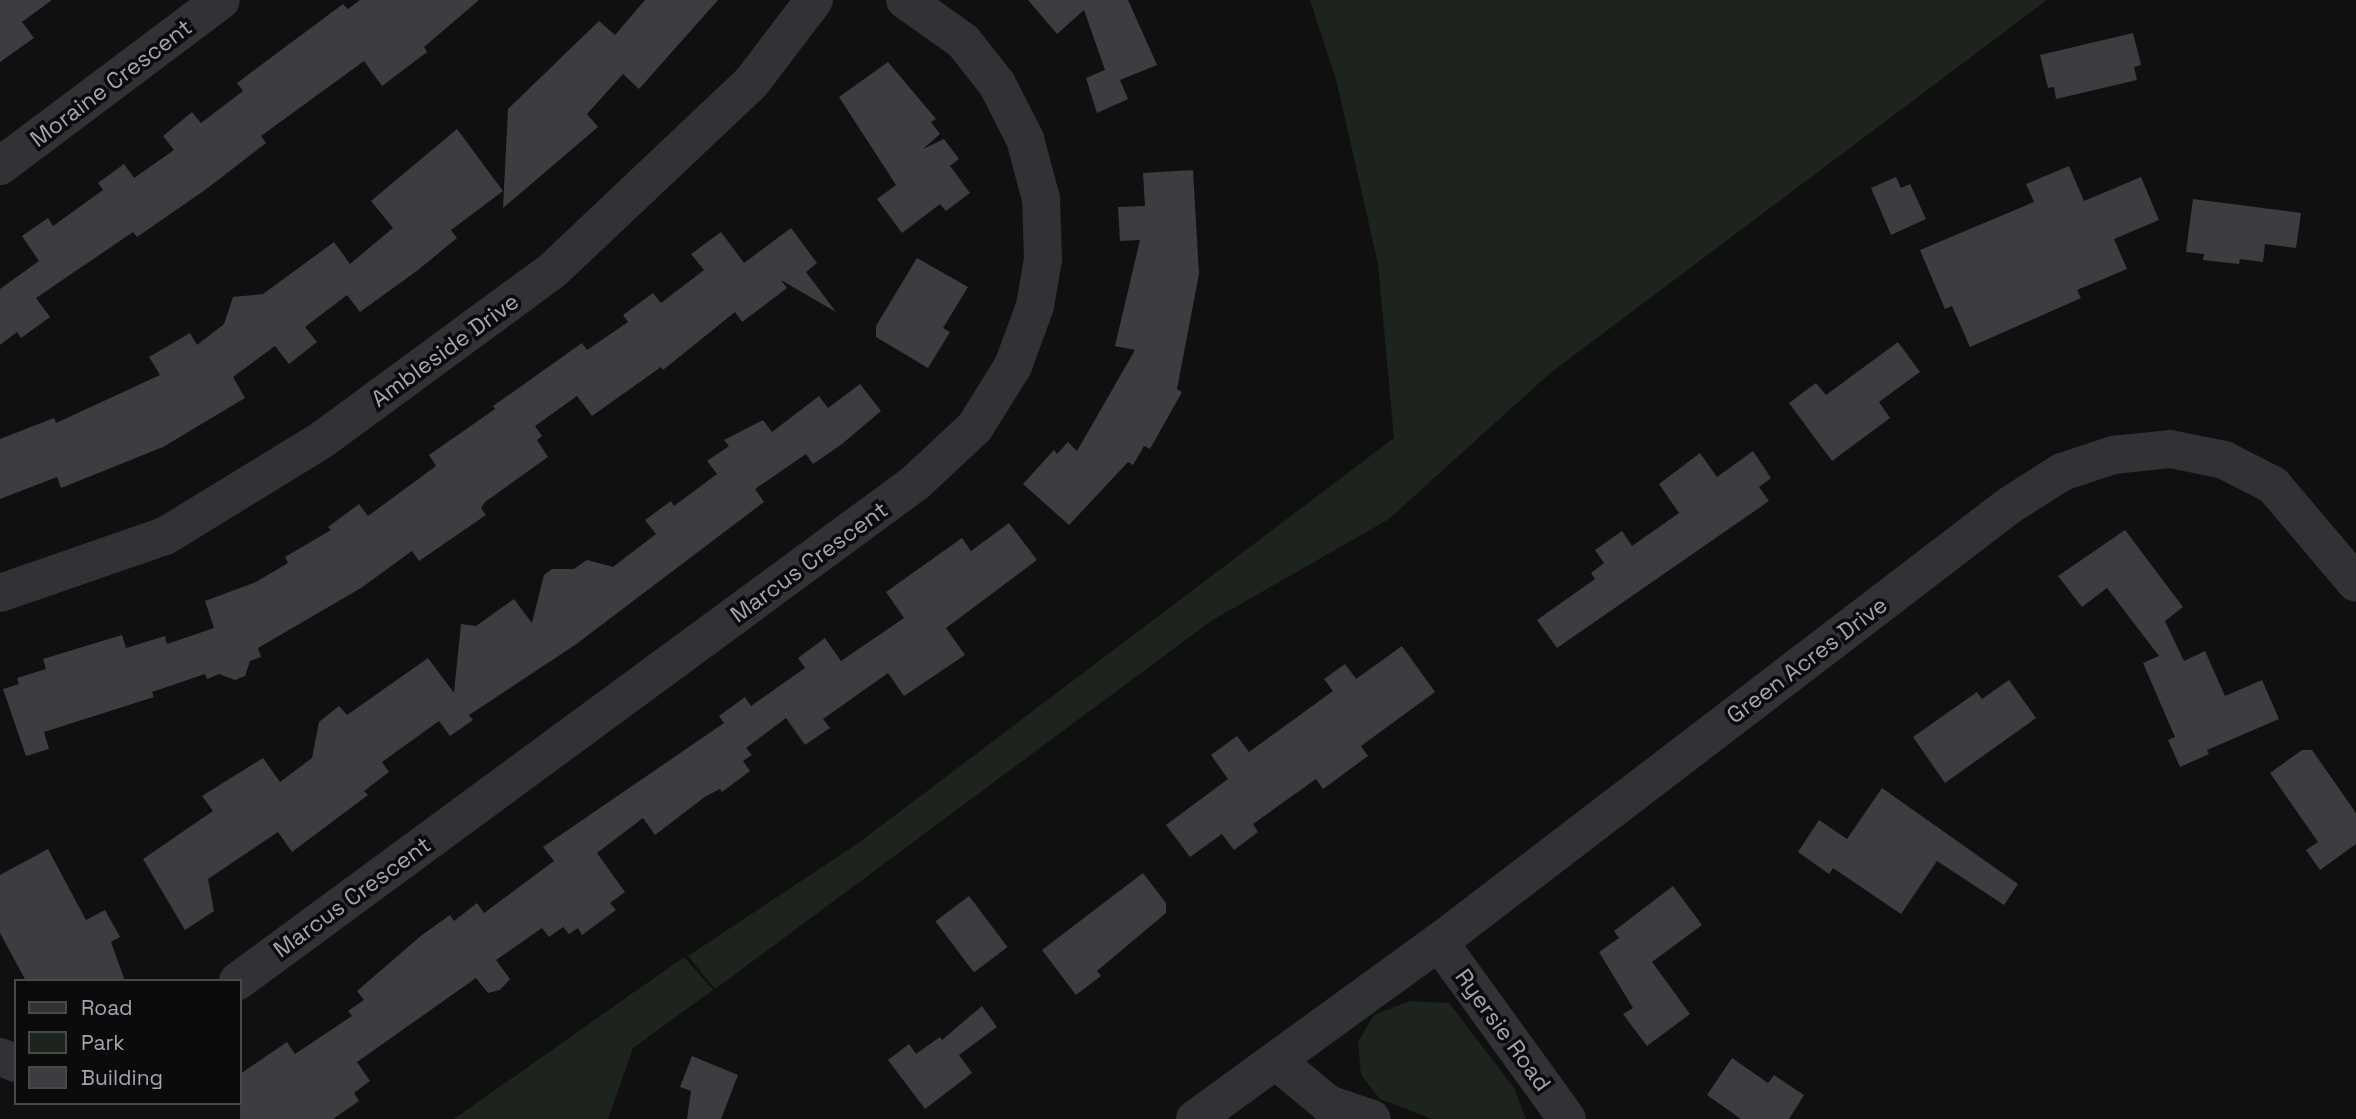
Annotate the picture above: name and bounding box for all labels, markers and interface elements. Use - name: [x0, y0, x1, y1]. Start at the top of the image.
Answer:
- street label: Moraine Crescent: [25, 13, 197, 153]
- street label: Ambleside Drive: [366, 287, 524, 413]
- street label: Marcus Crescent: [725, 496, 893, 628]
- street label: Green Acres Drive: [1721, 591, 1893, 729]
- street label: Marcus Crescent: [268, 831, 436, 963]
- street label: Ryersie Road: [1449, 963, 1557, 1097]
- legend: [14, 979, 242, 1105]
- text: Road: [81, 994, 133, 1021]
- text: Park: [81, 1029, 125, 1056]
- text: Building: [81, 1064, 163, 1091]

